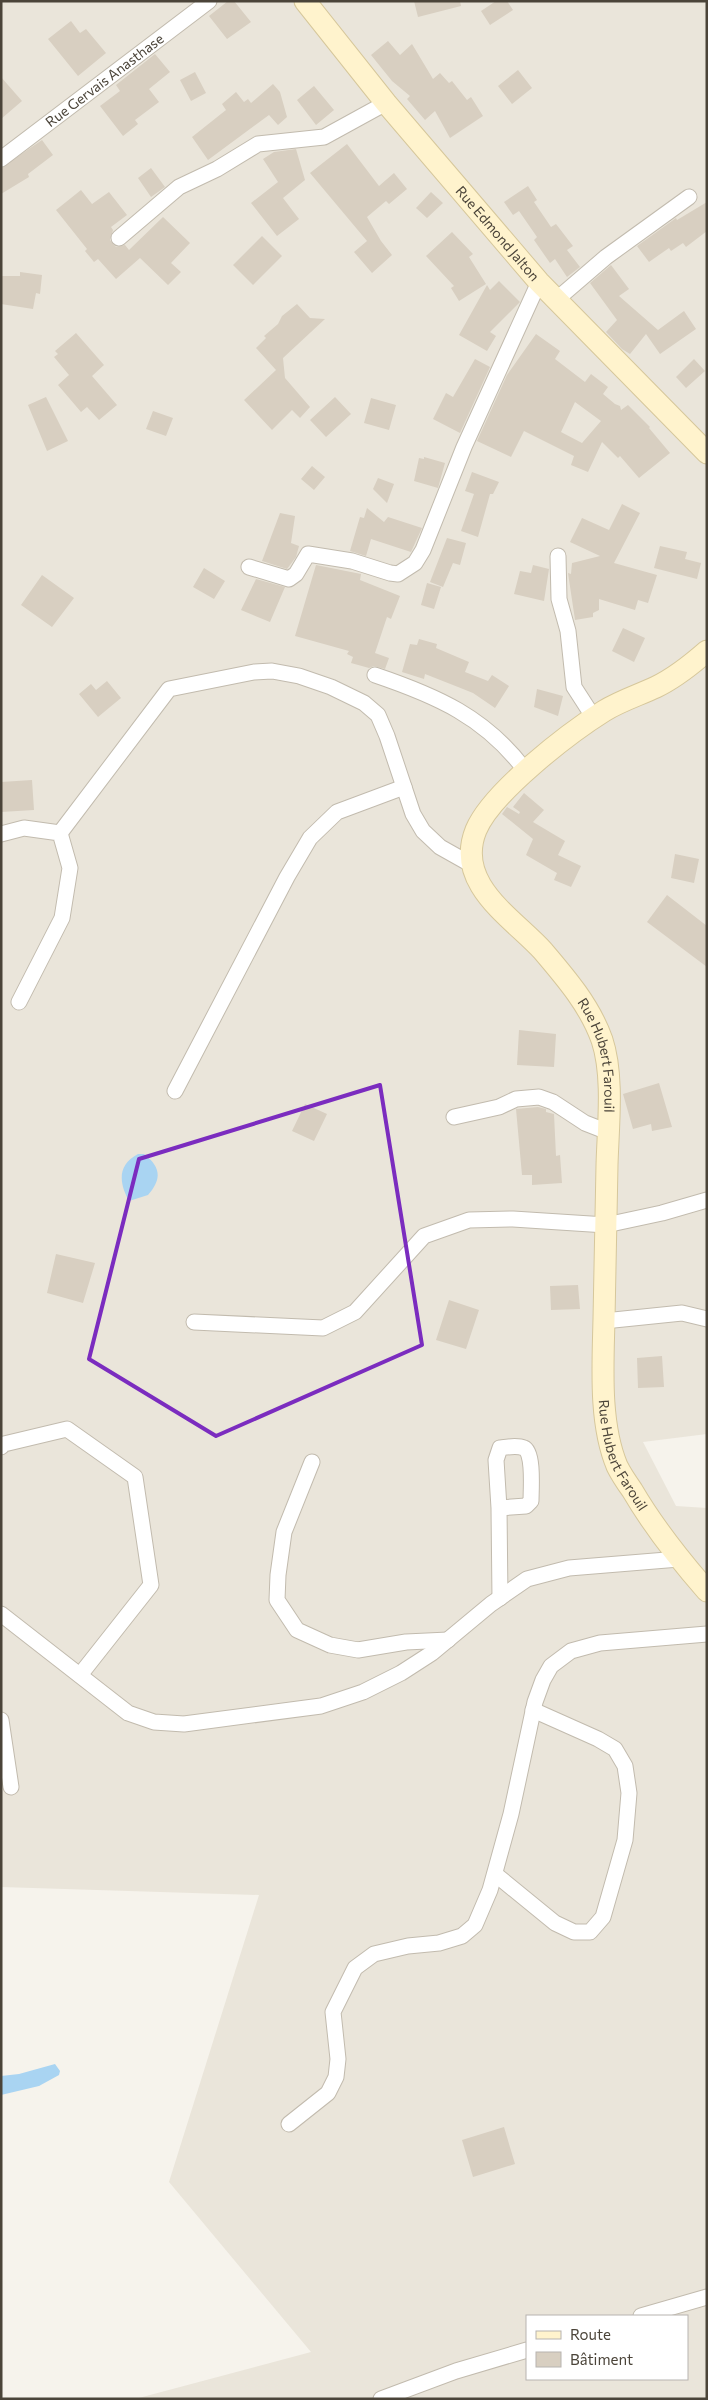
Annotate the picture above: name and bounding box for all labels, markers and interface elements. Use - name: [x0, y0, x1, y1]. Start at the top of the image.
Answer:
- street label: Rue Gervais Anasthase: [42, 30, 167, 130]
- street label: Rue Edmond Jalton: [453, 182, 543, 284]
- street label: Rue Hubert Farouil: [574, 995, 618, 1113]
- street label: Rue Hubert Farouil: [596, 1399, 651, 1514]
- legend: [526, 2315, 688, 2380]
- text: Route: [570, 2325, 611, 2343]
- text: Bâtiment: [570, 2350, 633, 2368]

